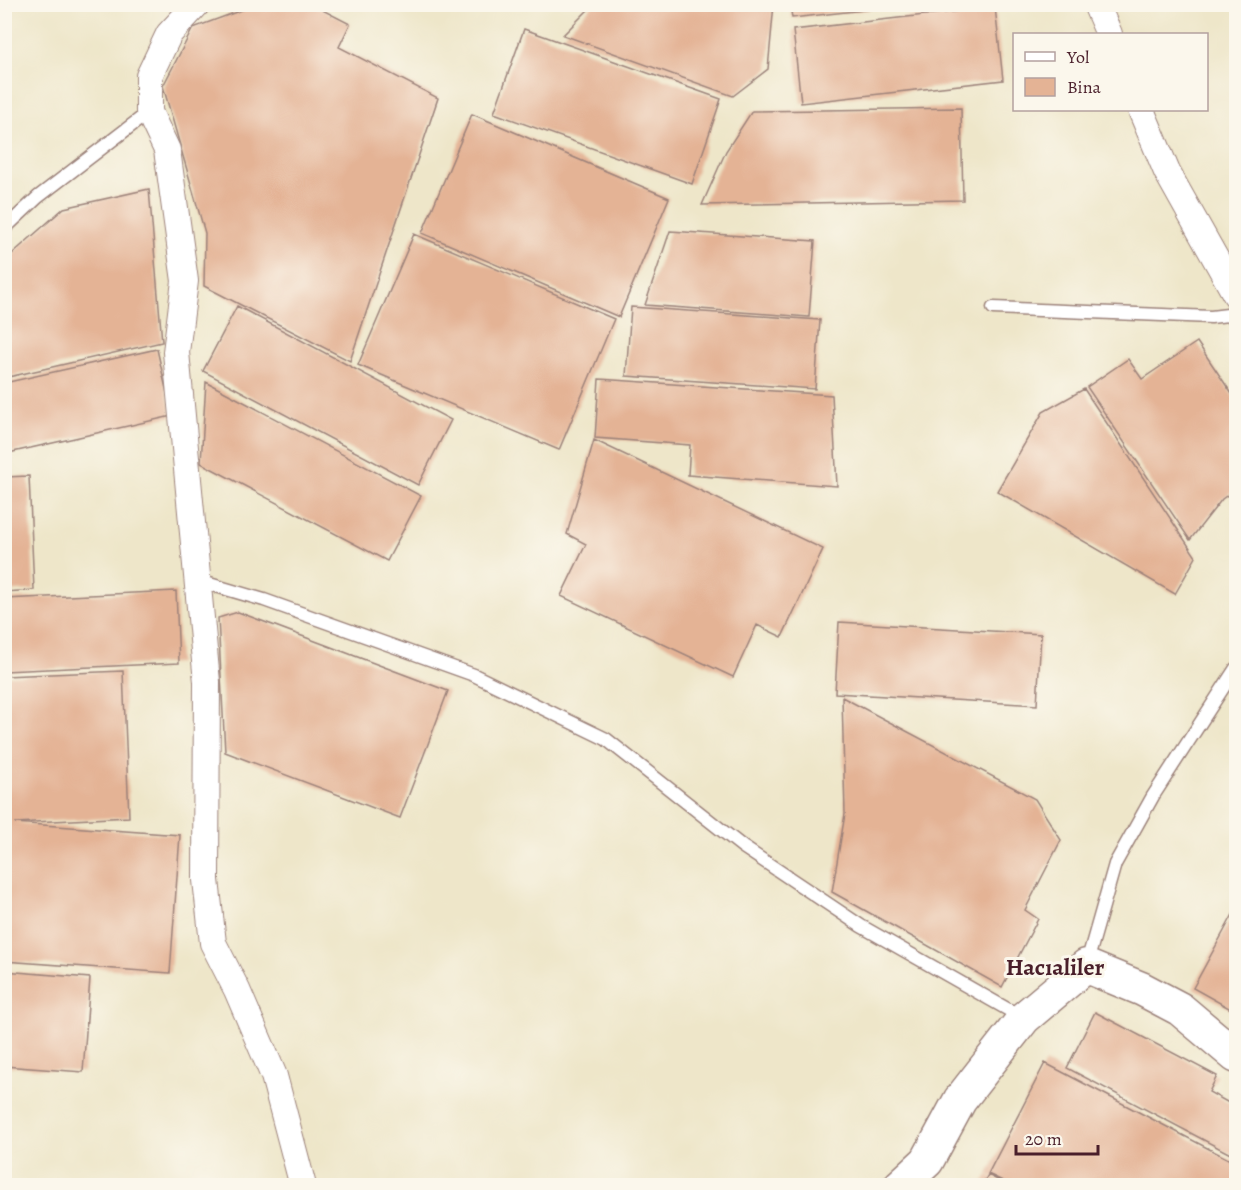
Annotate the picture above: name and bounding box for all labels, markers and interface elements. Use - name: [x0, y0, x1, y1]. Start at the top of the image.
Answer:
- legend: [1013, 33, 1208, 111]
- text: Yol: [1066, 45, 1090, 69]
- text: Bina: [1067, 75, 1102, 99]
- district label: Hacıaliler: [1006, 951, 1104, 983]
- scale bar: [1016, 1118, 1098, 1156]
- text: 20 m: [1025, 1127, 1062, 1151]

